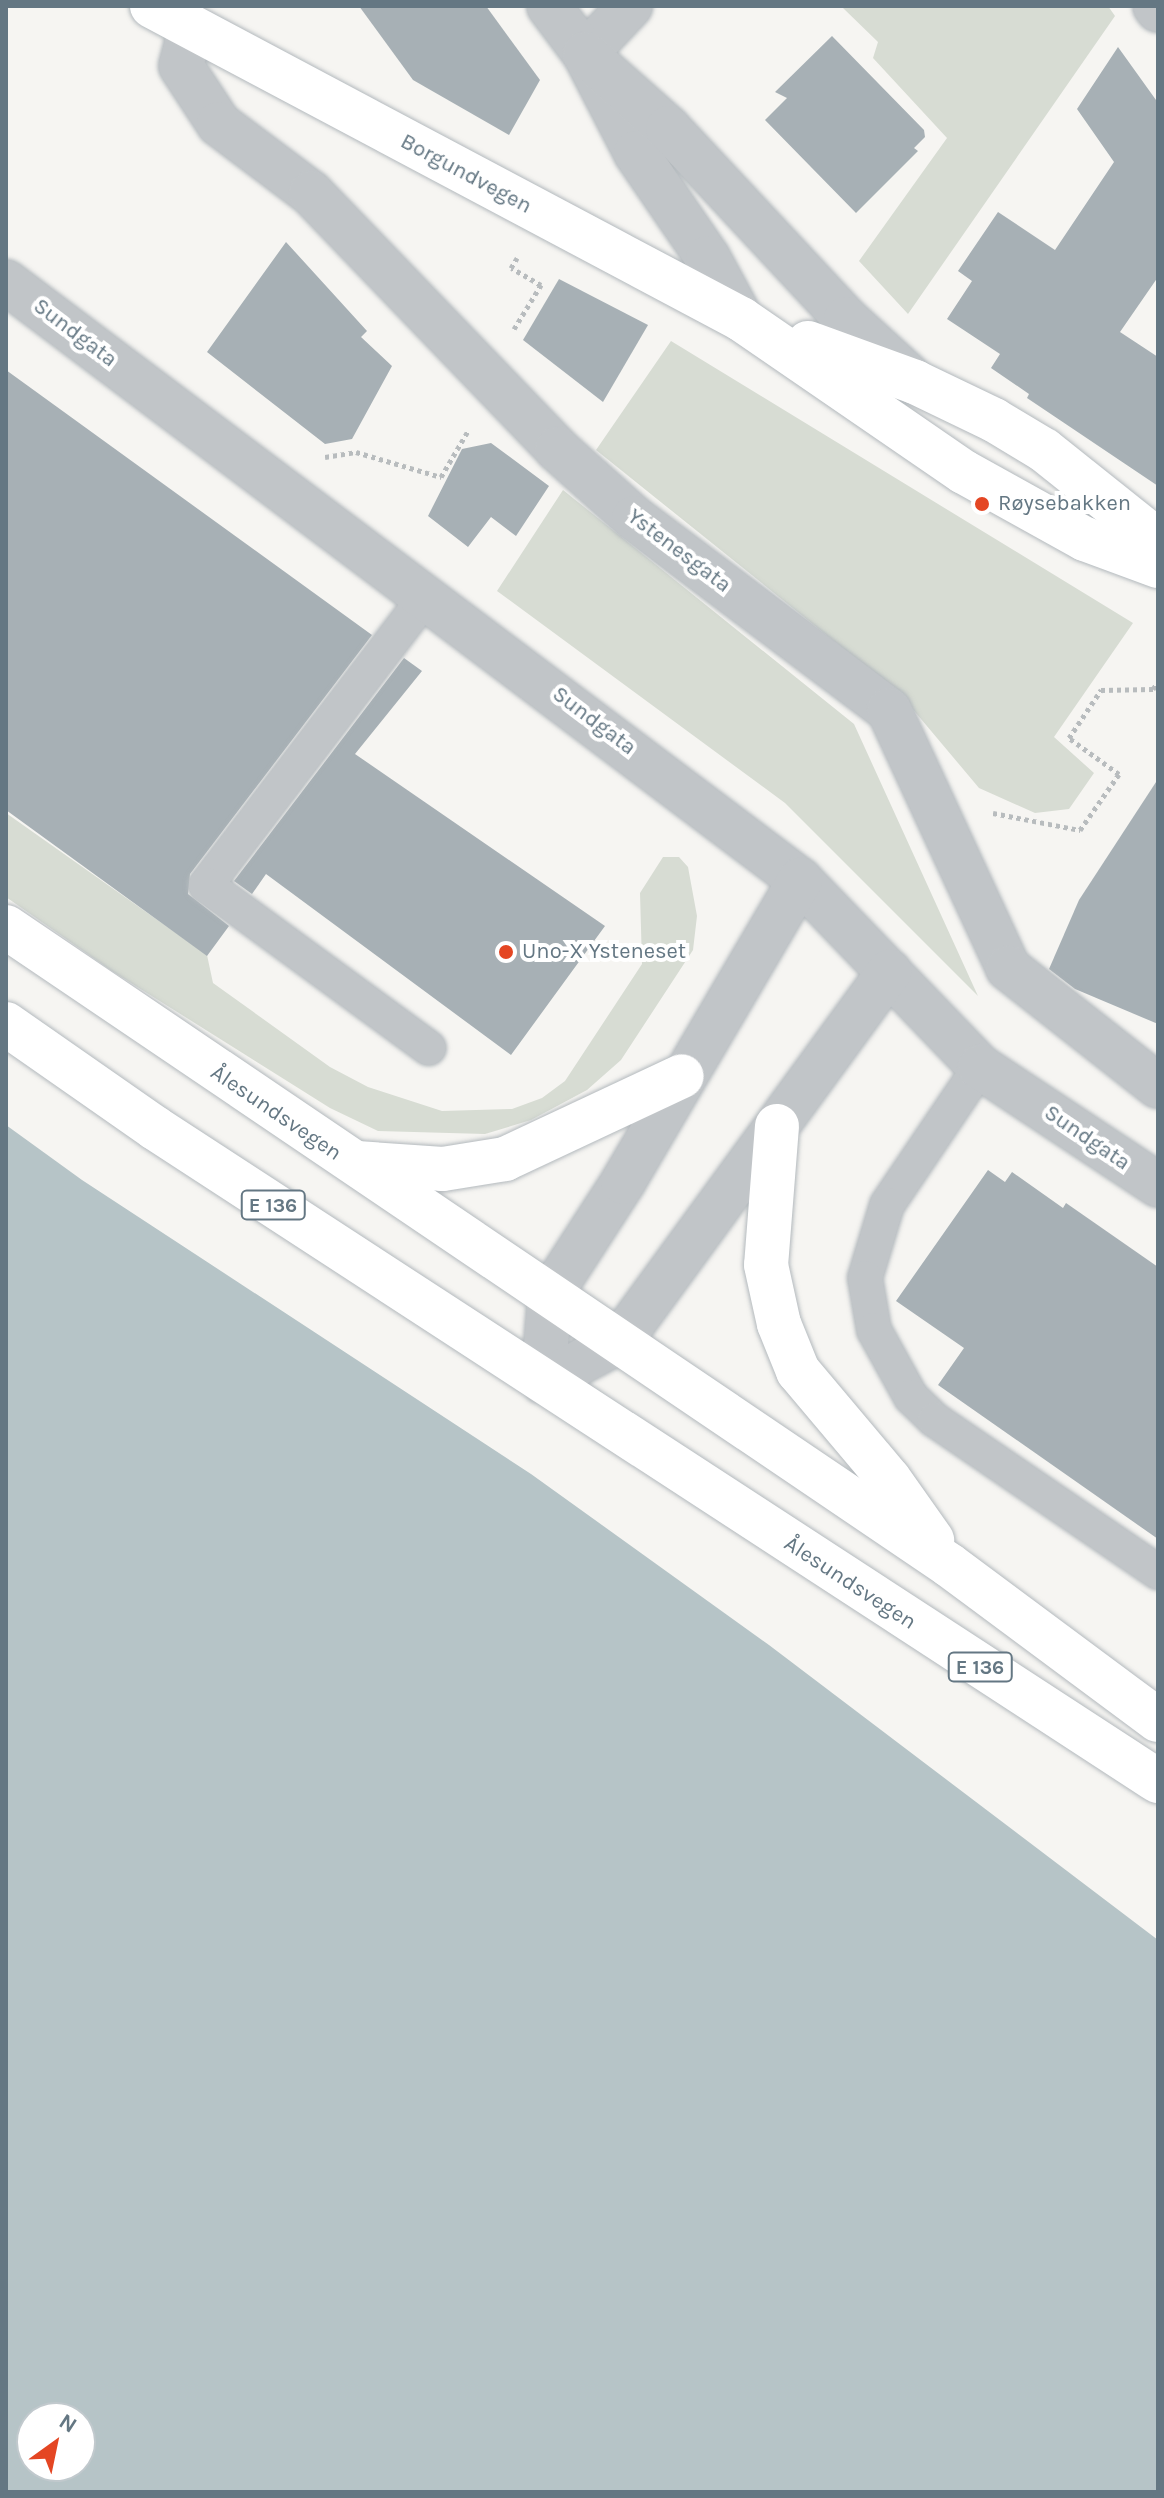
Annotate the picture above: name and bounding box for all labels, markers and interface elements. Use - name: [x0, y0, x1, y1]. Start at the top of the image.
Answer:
- street label: Borgundvegen: [396, 128, 536, 220]
- street label: Sundgata: [28, 293, 122, 373]
- place label: Røysebakken: [998, 491, 1131, 517]
- marker: Røysebakken: [973, 495, 991, 513]
- street label: Ystenesgata: [622, 504, 736, 598]
- street label: Sundgata: [547, 681, 641, 761]
- place label: Uno-X Ysteneset: [522, 939, 686, 965]
- marker: Uno-X Ysteneset: [497, 943, 515, 961]
- street label: Ålesundsvegen: [206, 1060, 346, 1166]
- street label: Sundgata: [1039, 1100, 1135, 1176]
- road number: E 136: [239, 1189, 307, 1221]
- street label: Ålesundsvegen: [779, 1530, 921, 1636]
- road number: E 136: [946, 1651, 1014, 1683]
- north arrow: [16, 2402, 96, 2482]
- text: N: [54, 2408, 82, 2439]

